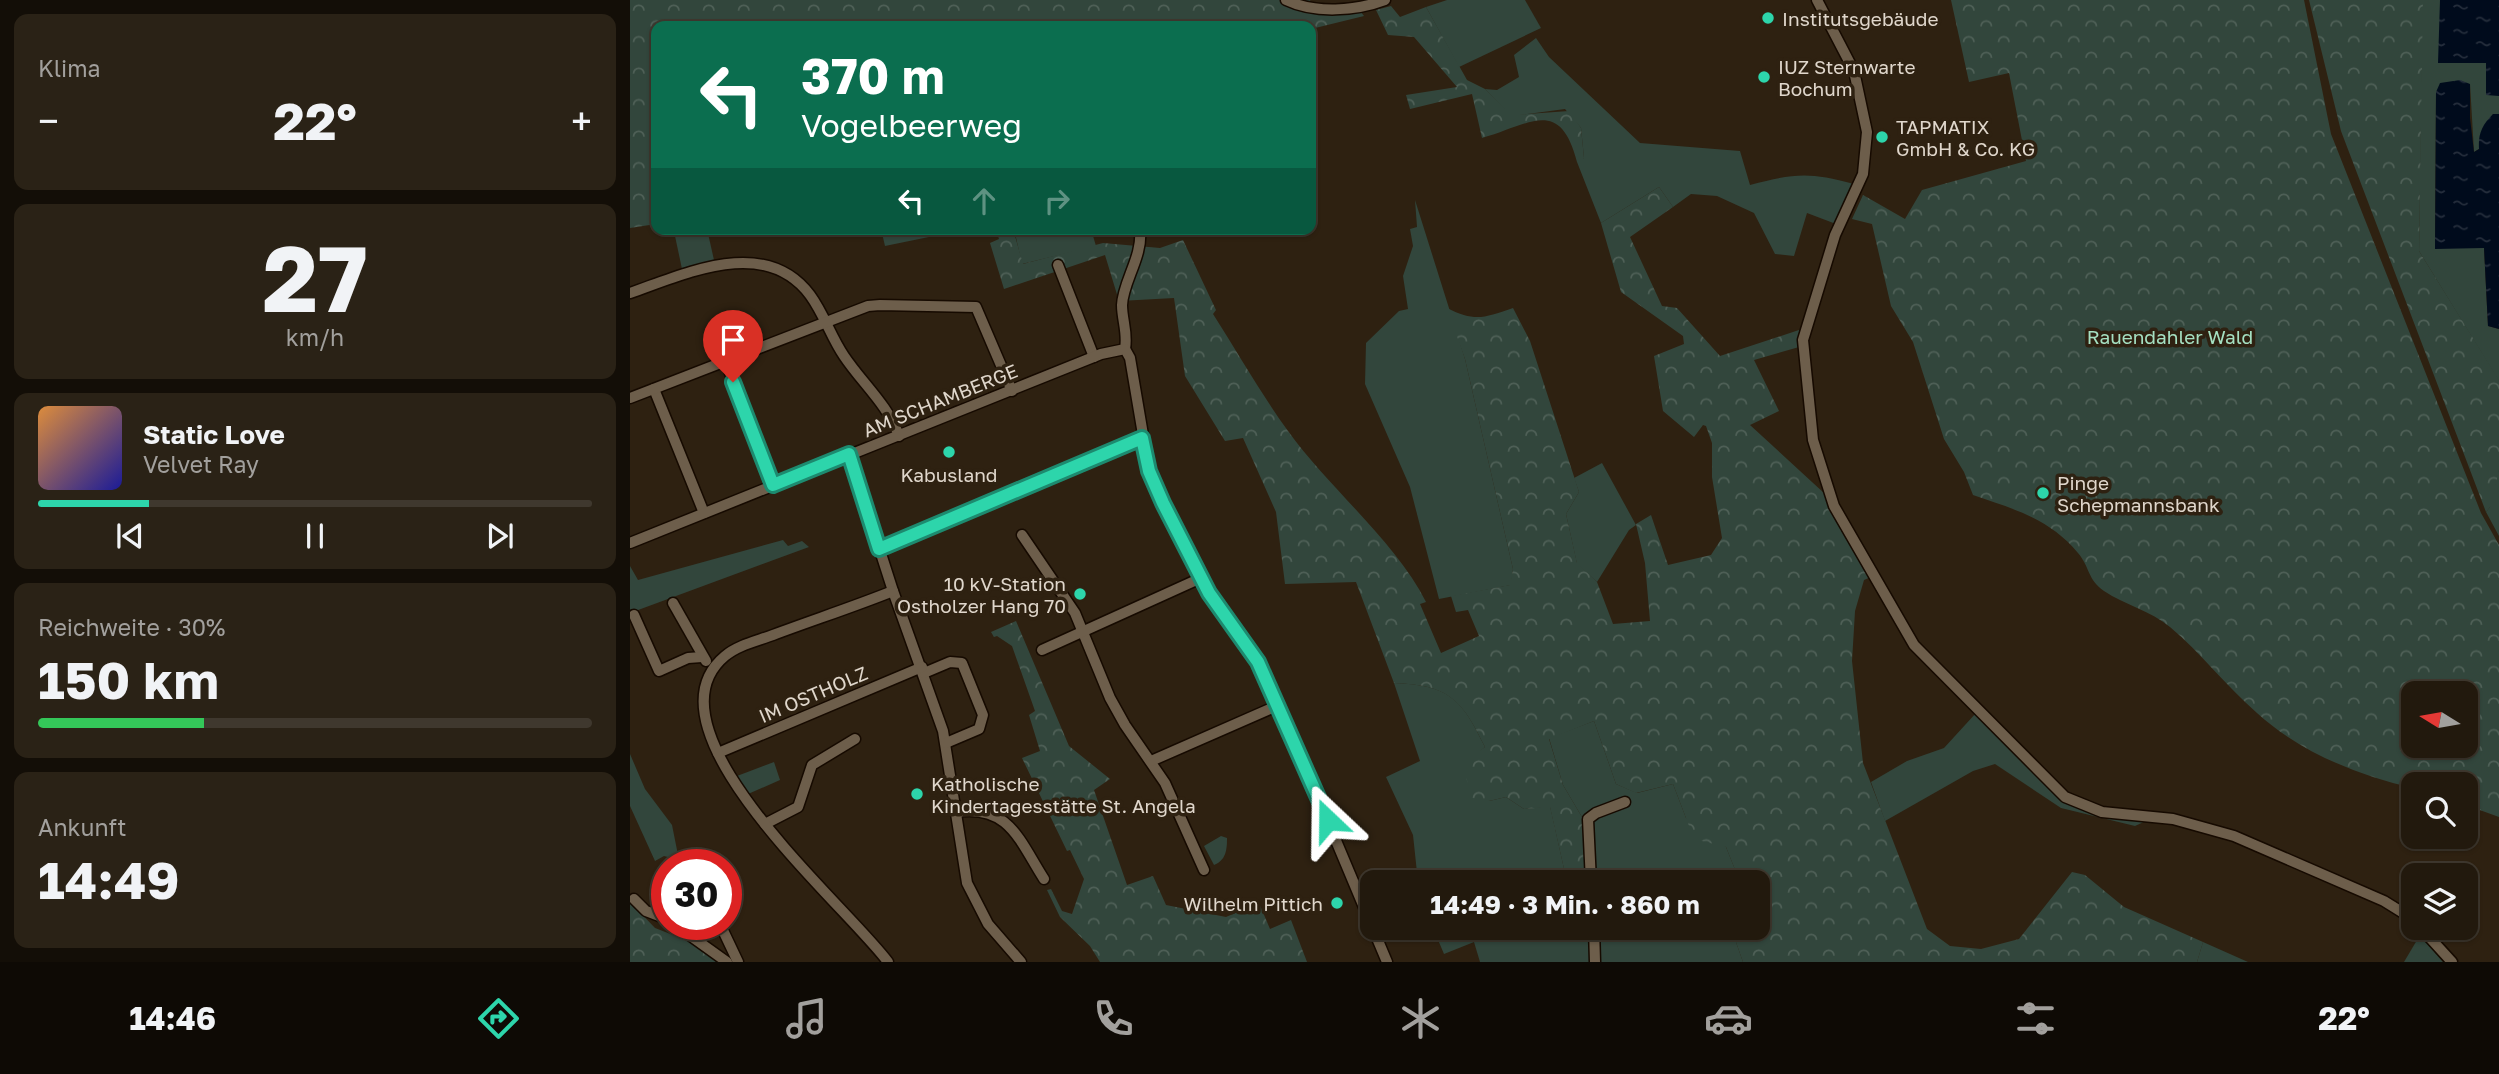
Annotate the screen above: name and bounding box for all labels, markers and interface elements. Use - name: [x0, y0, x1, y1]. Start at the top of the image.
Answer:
- place label: Institutsgebäude: [1782, 7, 1939, 30]
- marker: Institutsgebäude: [1760, 10, 1776, 26]
- text: 370 m: [801, 46, 945, 105]
- icon: left: [686, 49, 777, 140]
- text: Klima: [38, 54, 101, 82]
- place label: IUZ Sternwarte Bochum: [1778, 55, 1915, 100]
- marker: IUZ Sternwarte Bochum: [1756, 69, 1772, 85]
- text: 22°: [273, 89, 357, 151]
- text: −: [38, 98, 59, 143]
- text: +: [571, 98, 592, 143]
- text: Vogelbeerweg: [801, 106, 1022, 144]
- place label: TAPMATIX GmbH & Co. KG: [1896, 115, 2035, 160]
- marker: TAPMATIX GmbH & Co. KG: [1874, 129, 1890, 145]
- icon: left: [892, 182, 930, 220]
- icon: ahead: [965, 182, 1003, 220]
- icon: right: [1038, 182, 1076, 220]
- text: 27: [262, 223, 368, 332]
- pin: [703, 310, 763, 382]
- icon: arrive: [714, 321, 752, 359]
- text: km/h: [286, 323, 344, 351]
- park label: Rauendahler Wald: [2087, 325, 2253, 348]
- street label: AM SCHAMBERGE: [859, 358, 1021, 442]
- text: Static Love: [143, 419, 285, 450]
- marker: Kabusland: [941, 444, 957, 460]
- text: Velvet Ray: [143, 450, 259, 478]
- place label: Kabusland: [900, 463, 998, 486]
- place label: Pinge Schepmannsbank: [2057, 471, 2220, 516]
- marker: Pinge Schepmannsbank: [2035, 485, 2051, 501]
- icon: previous: [111, 517, 149, 555]
- icon: pause: [296, 517, 334, 555]
- icon: next: [481, 517, 519, 555]
- place label: 10 kV-Station Ostholzer Hang 70: [897, 572, 1066, 617]
- marker: 10 kV-Station Ostholzer Hang 70: [1072, 586, 1088, 602]
- text: Reichweite · 30%: [38, 613, 225, 641]
- text: 150 km: [38, 648, 219, 710]
- street label: IM OSTHOLZ: [755, 661, 871, 727]
- north arrow: [2401, 681, 2478, 758]
- map controls: [2401, 681, 2478, 940]
- place label: Katholische Kindertagesstätte St. Angela: [931, 772, 1196, 817]
- button: search: [2401, 772, 2478, 849]
- position arrow: [1291, 783, 1365, 857]
- marker: Katholische Kindertagesstätte St. Angela: [909, 786, 925, 802]
- text: Ankunft: [38, 813, 126, 841]
- text: 14:49: [38, 848, 179, 910]
- speed limit sign: 30: [651, 849, 742, 940]
- button: layers: [2401, 863, 2478, 940]
- text: 14:49 · 3 Min. · 860 m: [1430, 889, 1700, 920]
- place label: Wilhelm Pittich: [1184, 892, 1323, 915]
- marker: Wilhelm Pittich: [1329, 895, 1345, 911]
- icon: directions: [474, 994, 523, 1043]
- icon: music: [782, 994, 831, 1043]
- icon: phone: [1089, 994, 1138, 1043]
- icon: climate: [1396, 994, 1445, 1043]
- icon: car: [1704, 994, 1753, 1043]
- icon: filters: [2011, 994, 2060, 1043]
- text: 14:46: [129, 999, 216, 1037]
- text: 22°: [2318, 999, 2370, 1037]

